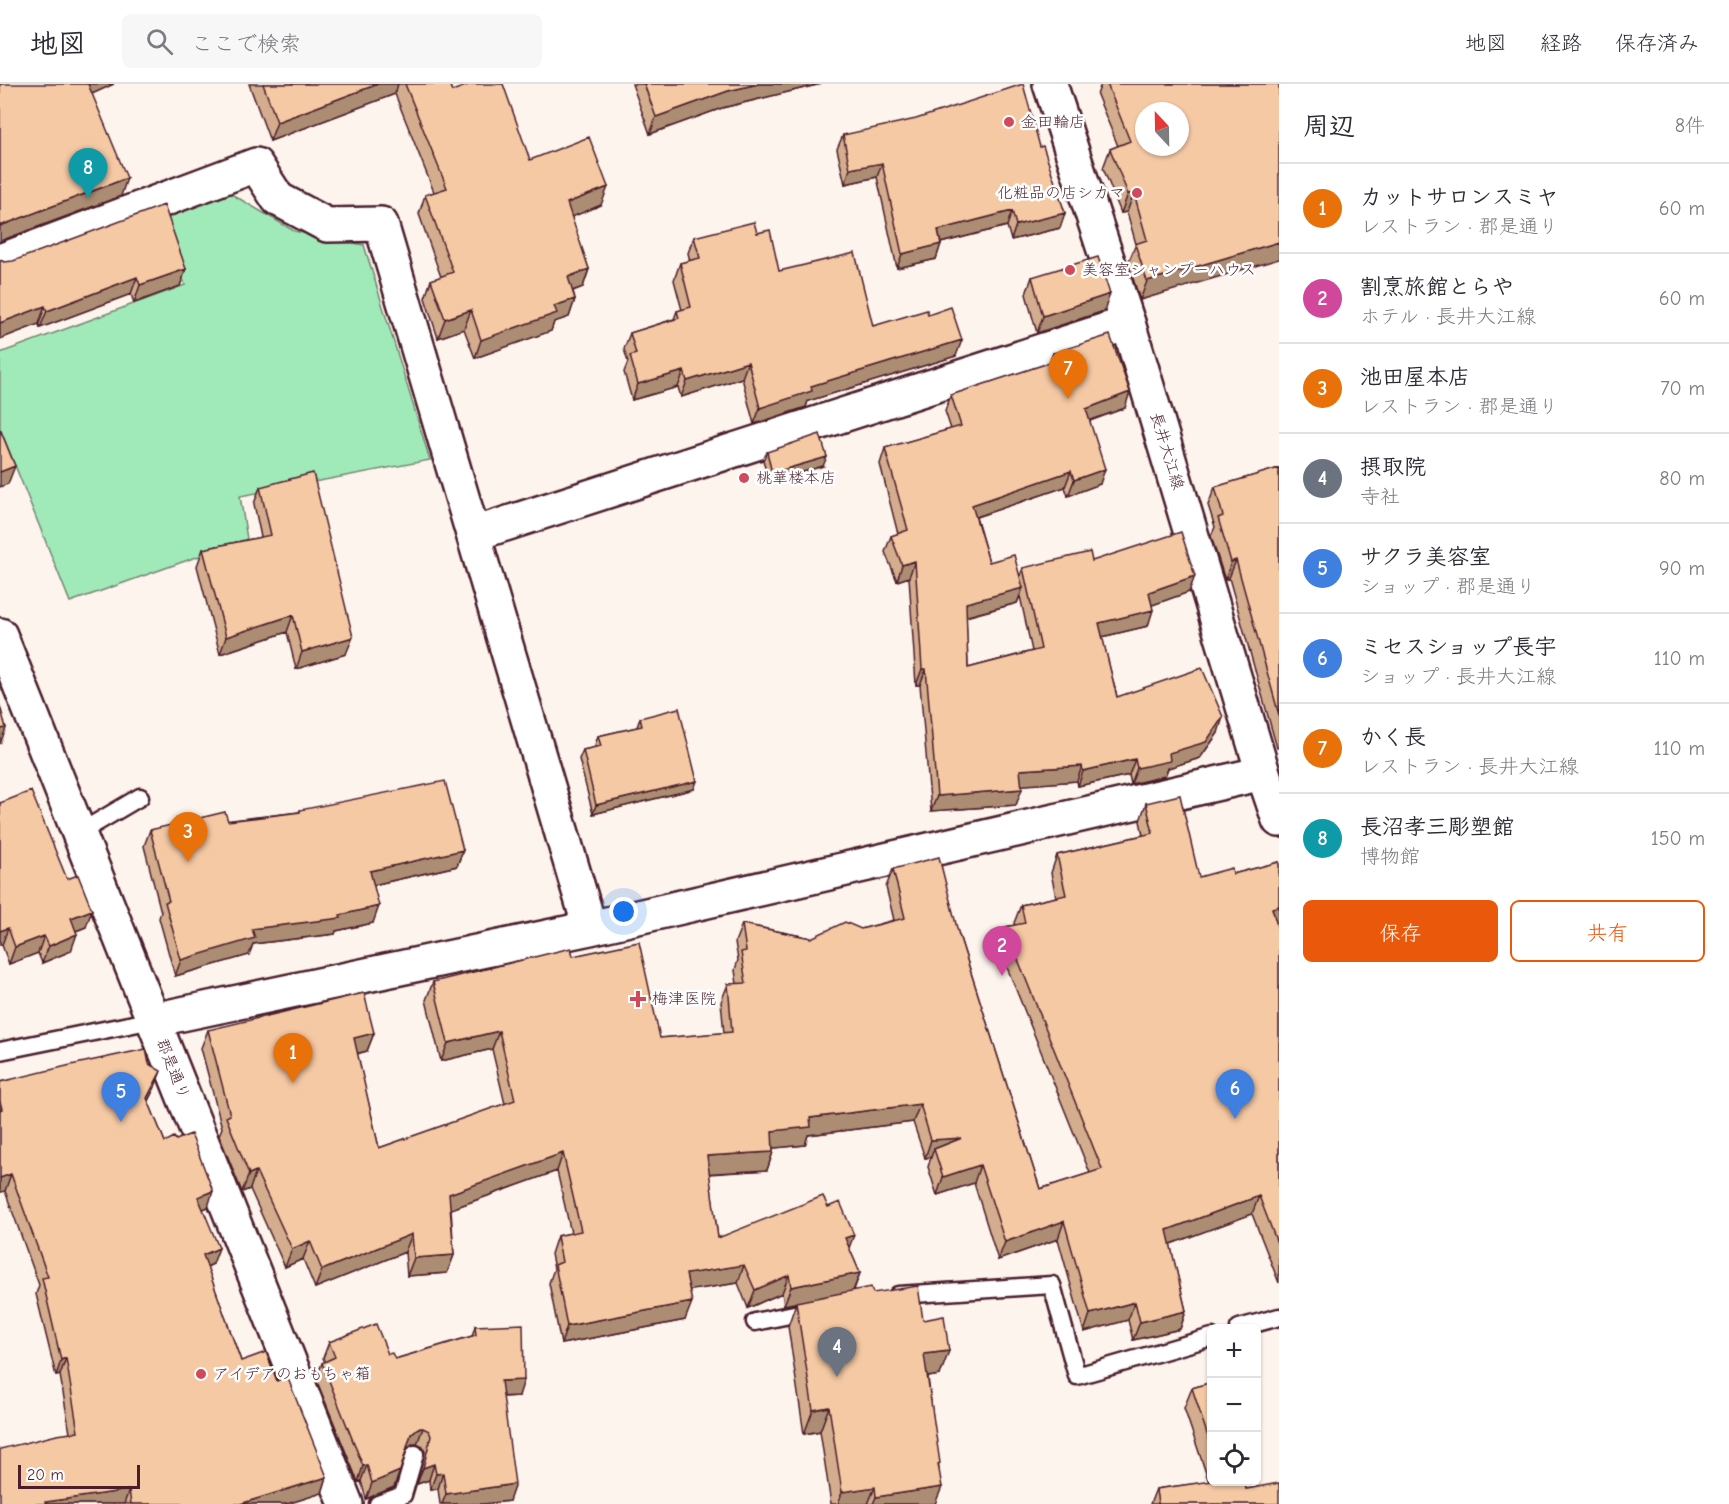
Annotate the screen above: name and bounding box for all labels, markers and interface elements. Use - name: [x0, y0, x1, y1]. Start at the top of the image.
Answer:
- search box: [122, 14, 542, 68]
- icon: search: [143, 25, 176, 58]
- text: 地図: [30, 28, 86, 60]
- text: ここで検索: [191, 31, 301, 57]
- text: 地図: [1465, 31, 1507, 55]
- text: 経路: [1540, 31, 1582, 55]
- text: 保存済み: [1615, 31, 1699, 55]
- north arrow: [1135, 102, 1189, 156]
- text: 周辺: [1303, 112, 1355, 142]
- place label: 金田輪店: [1021, 113, 1085, 131]
- text: 8件: [1675, 114, 1705, 137]
- marker: 金田輪店: [1002, 115, 1016, 129]
- pin: 8: [68, 148, 107, 198]
- place label: 化粧品の店シカマ: [997, 184, 1125, 202]
- text: カットサロンスミヤ: [1360, 184, 1558, 210]
- marker: 化粧品の店シカマ: [1130, 186, 1144, 200]
- text: 1: [1319, 197, 1326, 220]
- text: 60 m: [1659, 197, 1705, 220]
- text: レストラン · 郡是通り: [1360, 215, 1558, 238]
- place label: 美容室シャンプーハウス: [1082, 261, 1256, 279]
- marker: 美容室シャンプーハウス: [1063, 263, 1077, 277]
- text: 割烹旅館とらや: [1360, 274, 1514, 300]
- text: 2: [1318, 287, 1327, 310]
- text: 60 m: [1659, 287, 1705, 310]
- text: ホテル · 長井大江線: [1360, 305, 1536, 328]
- pin: 7: [1048, 350, 1088, 399]
- text: 池田屋本店: [1360, 364, 1470, 390]
- text: 3: [1318, 377, 1327, 400]
- text: 70 m: [1660, 377, 1705, 400]
- text: レストラン · 郡是通り: [1360, 395, 1558, 418]
- street label: 長井大江線: [1147, 410, 1187, 492]
- text: 摂取院: [1360, 454, 1426, 480]
- text: 4: [1318, 467, 1327, 490]
- text: 80 m: [1659, 467, 1705, 490]
- place label: 桃華楼本店: [756, 469, 836, 487]
- marker: 桃華楼本店: [737, 471, 751, 485]
- text: 寺社: [1360, 485, 1400, 508]
- text: サクラ美容室: [1360, 544, 1491, 570]
- text: 5: [1317, 557, 1328, 580]
- text: 90 m: [1659, 557, 1705, 580]
- text: ショップ · 郡是通り: [1360, 575, 1536, 598]
- text: ミセスショップ長宇: [1360, 634, 1556, 660]
- text: 6: [1317, 647, 1328, 670]
- text: 110 m: [1654, 647, 1705, 670]
- text: ショップ · 長井大江線: [1360, 665, 1556, 688]
- text: かく長: [1360, 724, 1426, 750]
- text: 7: [1318, 737, 1327, 760]
- text: 110 m: [1654, 737, 1705, 760]
- text: レストラン · 長井大江線: [1360, 755, 1578, 778]
- pin: 3: [168, 812, 207, 862]
- text: 長沼孝三彫塑館: [1360, 814, 1514, 840]
- text: 8: [1317, 827, 1328, 850]
- text: 150 m: [1651, 827, 1705, 850]
- text: 博物館: [1360, 845, 1420, 868]
- your location: [609, 897, 638, 926]
- button: 保存: [1303, 900, 1498, 962]
- button: 共有: [1510, 900, 1705, 962]
- pin: 2: [982, 926, 1022, 976]
- marker: 梅津医院: [629, 990, 647, 1008]
- place label: 梅津医院: [652, 990, 716, 1008]
- pin: 1: [274, 1034, 312, 1083]
- street label: 郡是通り: [153, 1036, 193, 1102]
- pin: 6: [1216, 1070, 1254, 1119]
- pin: 5: [102, 1072, 140, 1122]
- map controls: [1207, 1324, 1261, 1486]
- button: +: [1207, 1324, 1261, 1378]
- pin: 4: [818, 1328, 856, 1377]
- place label: アイデアのおもちゃ箱: [213, 1365, 370, 1383]
- marker: アイデアのおもちゃ箱: [194, 1367, 208, 1381]
- button: −: [1207, 1378, 1261, 1432]
- button: locate: [1207, 1432, 1261, 1486]
- scale bar: [18, 1462, 140, 1490]
- text: 20 m: [27, 1466, 64, 1484]

